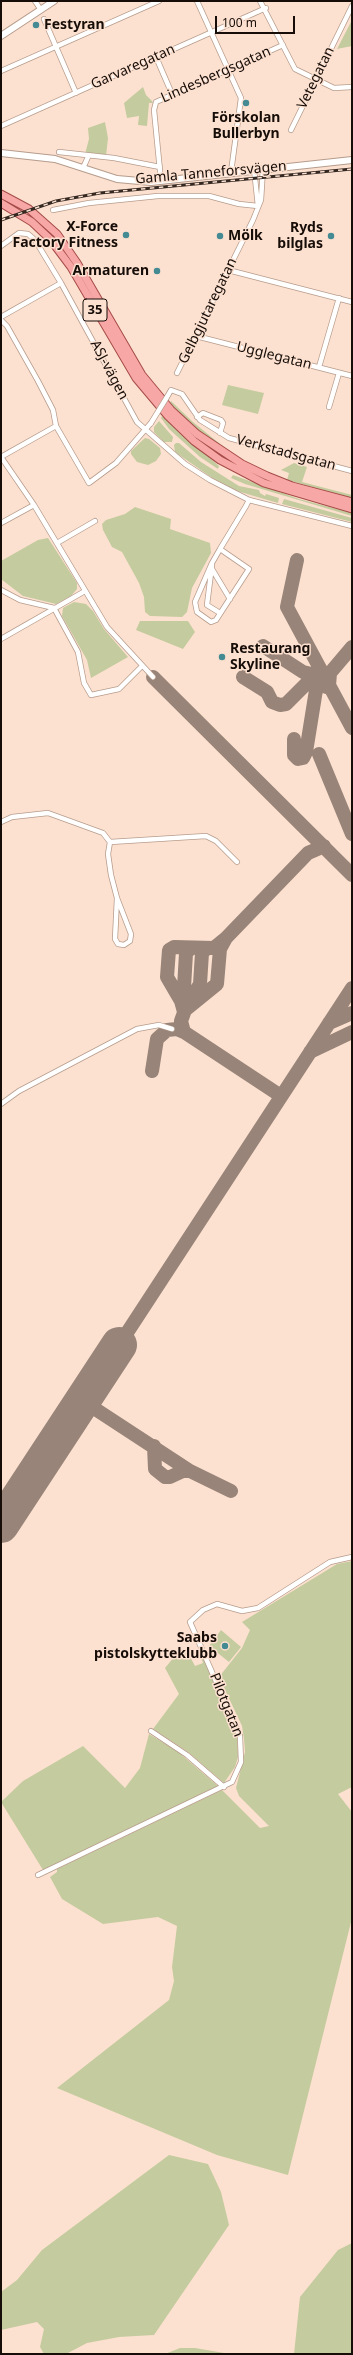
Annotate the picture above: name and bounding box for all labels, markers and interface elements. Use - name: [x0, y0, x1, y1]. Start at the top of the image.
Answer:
- scale bar: [217, 8, 297, 34]
- text: 100 m: [222, 14, 257, 31]
- place label: Festyran: [44, 17, 105, 33]
- marker: Festyran: [31, 20, 41, 30]
- street label: Garvaregatan: [88, 41, 178, 93]
- street label: Lindesbergsgatan: [159, 43, 273, 107]
- street label: Vetegatan: [294, 44, 338, 112]
- marker: Förskolan Bullerbyn: [241, 98, 251, 108]
- place label: Förskolan Bullerbyn: [212, 110, 280, 142]
- street label: Gamla Tanneforsvägen: [135, 158, 287, 188]
- place label: X-Force Factory Fitness: [13, 219, 118, 252]
- place label: Ryds bilglas: [277, 220, 323, 252]
- place label: Mölk: [228, 228, 263, 244]
- marker: X-Force Factory Fitness: [121, 230, 131, 240]
- marker: Mölk: [215, 231, 225, 241]
- marker: Ryds bilglas: [326, 231, 336, 241]
- street label: Gelbgjutaregatan: [175, 255, 241, 367]
- place label: Armaturen: [72, 263, 149, 279]
- marker: Armaturen: [152, 266, 162, 276]
- road number: 35: [83, 299, 107, 321]
- street label: ASJ-vägen: [86, 337, 132, 403]
- street label: Ugglegatan: [235, 339, 313, 373]
- street label: Verkstadsgatan: [234, 432, 338, 474]
- place label: Restaurang Skyline: [230, 641, 310, 674]
- marker: Restaurang Skyline: [217, 652, 227, 662]
- place label: Saabs pistolskytteklubb: [94, 1630, 217, 1662]
- marker: Saabs pistolskytteklubb: [220, 1641, 230, 1651]
- street label: Pilotgatan: [206, 1671, 246, 1739]

